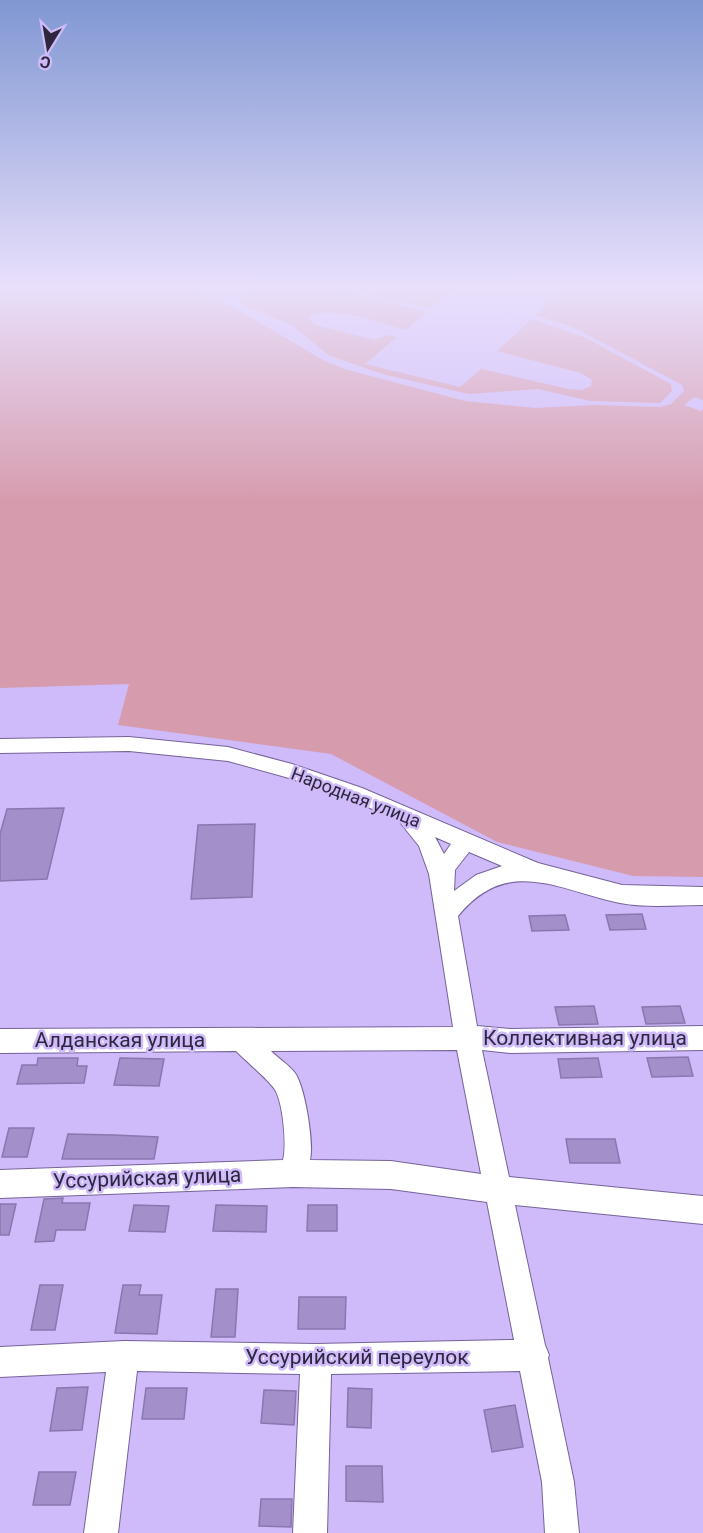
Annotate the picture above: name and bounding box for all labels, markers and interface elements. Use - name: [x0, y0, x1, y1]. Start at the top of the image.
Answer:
- north arrow: [18, 18, 78, 78]
- text: С: [38, 52, 52, 73]
- street label: Народная улица: [288, 763, 424, 831]
- street label: Коллективная улица: [483, 1026, 687, 1050]
- street label: Алданская улица: [35, 1028, 205, 1052]
- street label: Уссурийская улица: [52, 1163, 242, 1193]
- street label: Уссурийский переулок: [245, 1345, 469, 1369]

